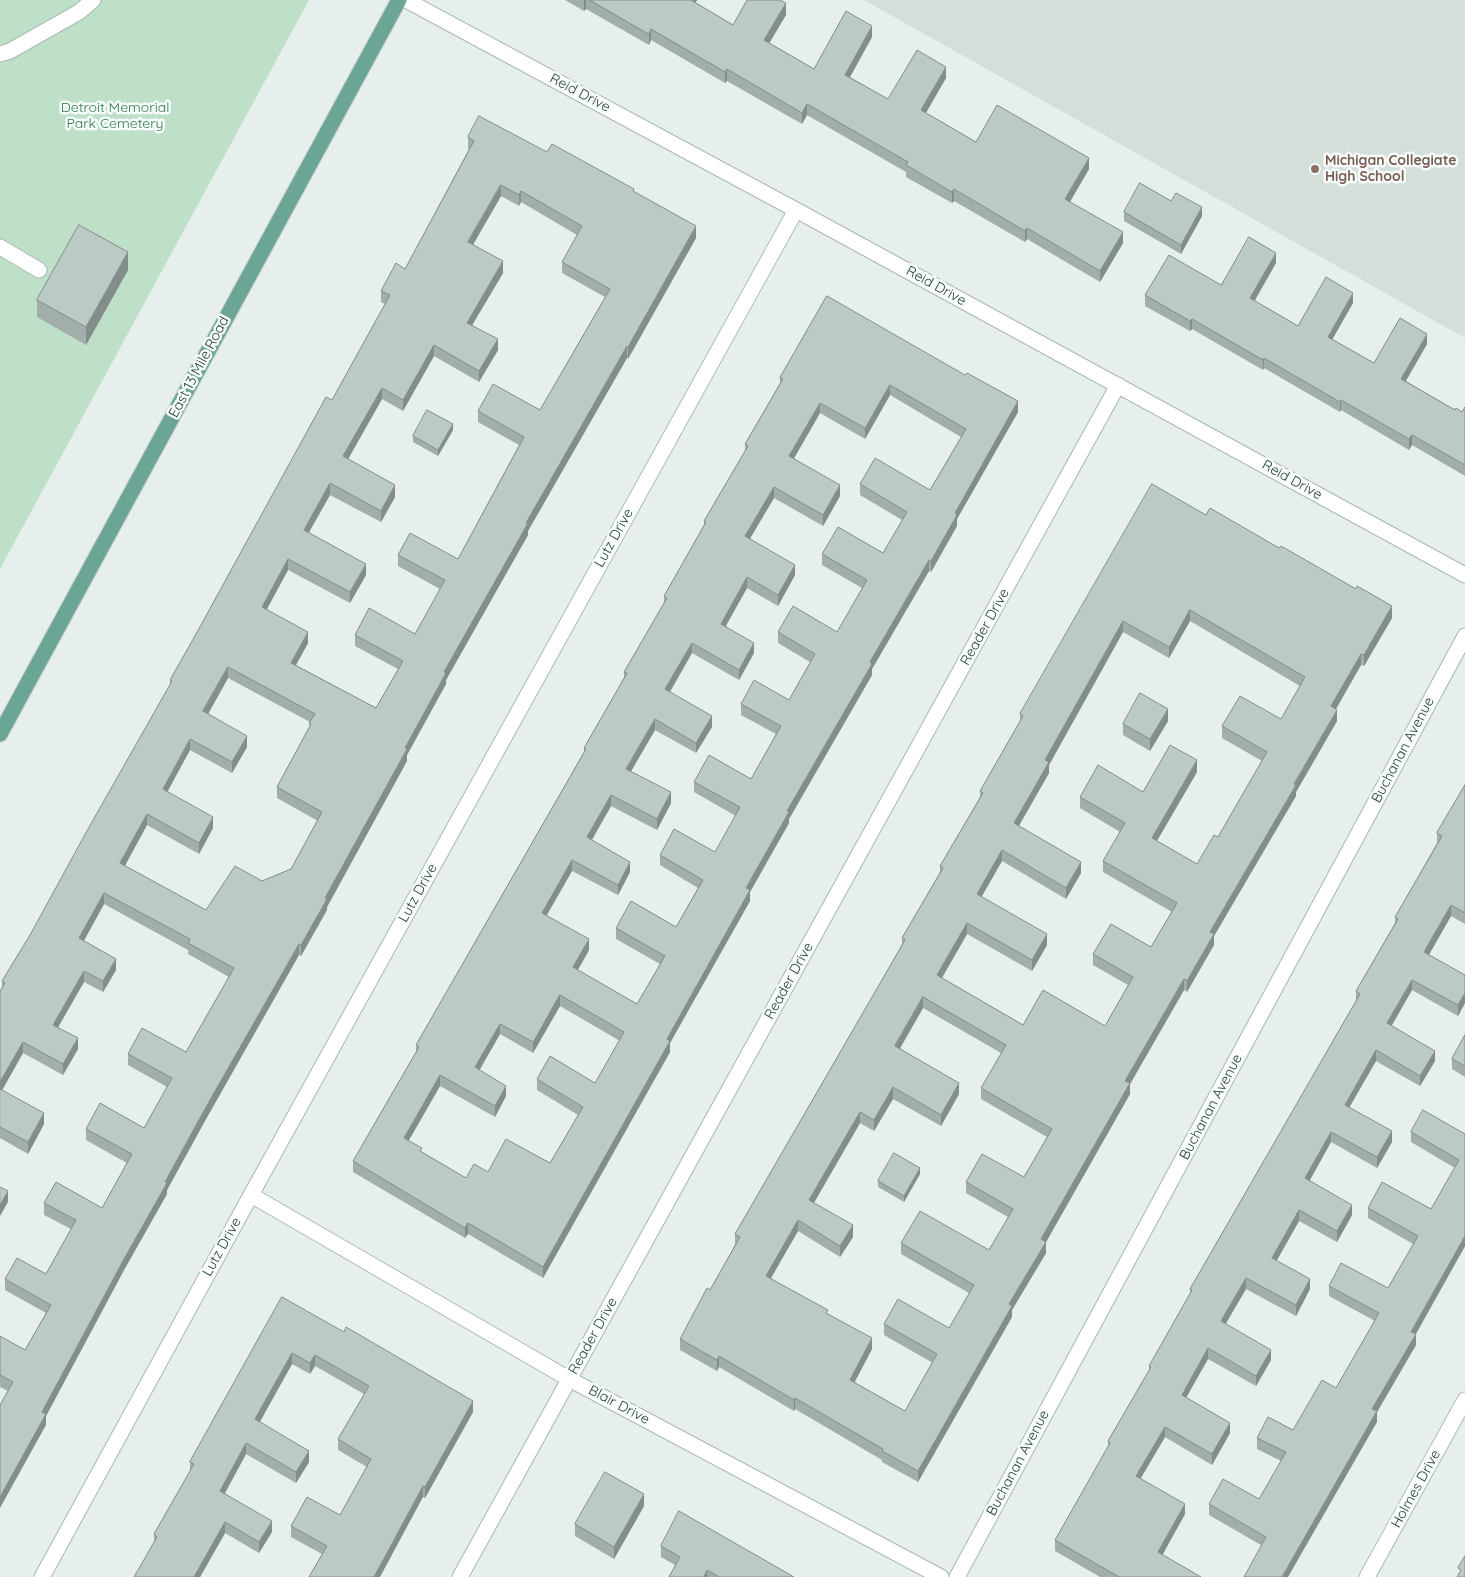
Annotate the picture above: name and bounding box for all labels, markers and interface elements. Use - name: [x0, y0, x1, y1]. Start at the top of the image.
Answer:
- street label: Reid Drive: [547, 70, 613, 116]
- park label: Detroit Memorial Park Cemetery: [61, 100, 169, 132]
- place label: Michigan Collegiate High School: [1325, 153, 1457, 186]
- marker: Michigan Collegiate High School: [1309, 163, 1321, 175]
- street label: Reid Drive: [903, 263, 969, 309]
- street label: East 13 Mile Road: [165, 314, 233, 420]
- street label: Reid Drive: [1259, 457, 1325, 503]
- street label: Lutz Drive: [591, 506, 637, 570]
- street label: Reader Drive: [957, 586, 1013, 668]
- street label: Buchanan Avenue: [1368, 694, 1438, 806]
- street label: Lutz Drive: [395, 861, 441, 925]
- street label: Reader Drive: [761, 940, 817, 1022]
- street label: Buchanan Avenue: [1176, 1051, 1246, 1163]
- street label: Lutz Drive: [199, 1215, 245, 1279]
- street label: Reader Drive: [565, 1295, 621, 1377]
- street label: Blair Drive: [586, 1382, 652, 1428]
- street label: Buchanan Avenue: [983, 1407, 1053, 1519]
- street label: Holmes Drive: [1388, 1447, 1444, 1531]

